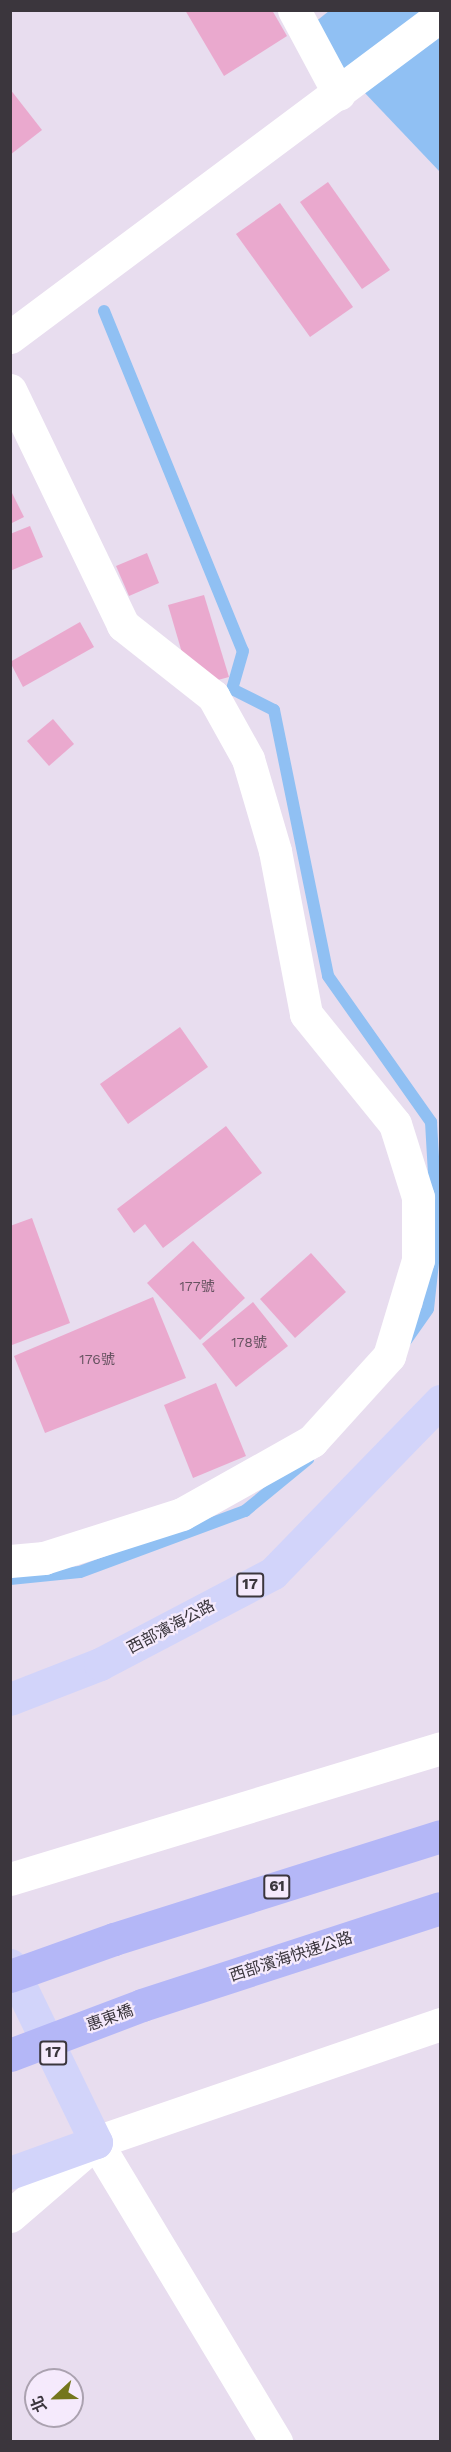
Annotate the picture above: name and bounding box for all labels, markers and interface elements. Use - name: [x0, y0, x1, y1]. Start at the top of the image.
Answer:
- house number: 177號: [179, 1278, 215, 1294]
- house number: 178號: [231, 1334, 267, 1350]
- house number: 176號: [79, 1351, 115, 1367]
- road number: 17: [235, 1573, 265, 1597]
- street label: 西部濱海公路: [124, 1596, 218, 1658]
- road number: 61: [262, 1875, 292, 1899]
- street label: 西部濱海快速公路: [227, 1928, 355, 1986]
- street label: 惠東橋: [84, 2001, 136, 2035]
- road number: 17: [38, 2041, 68, 2065]
- north arrow: [24, 2368, 84, 2428]
- text: 北: [27, 2393, 51, 2415]

